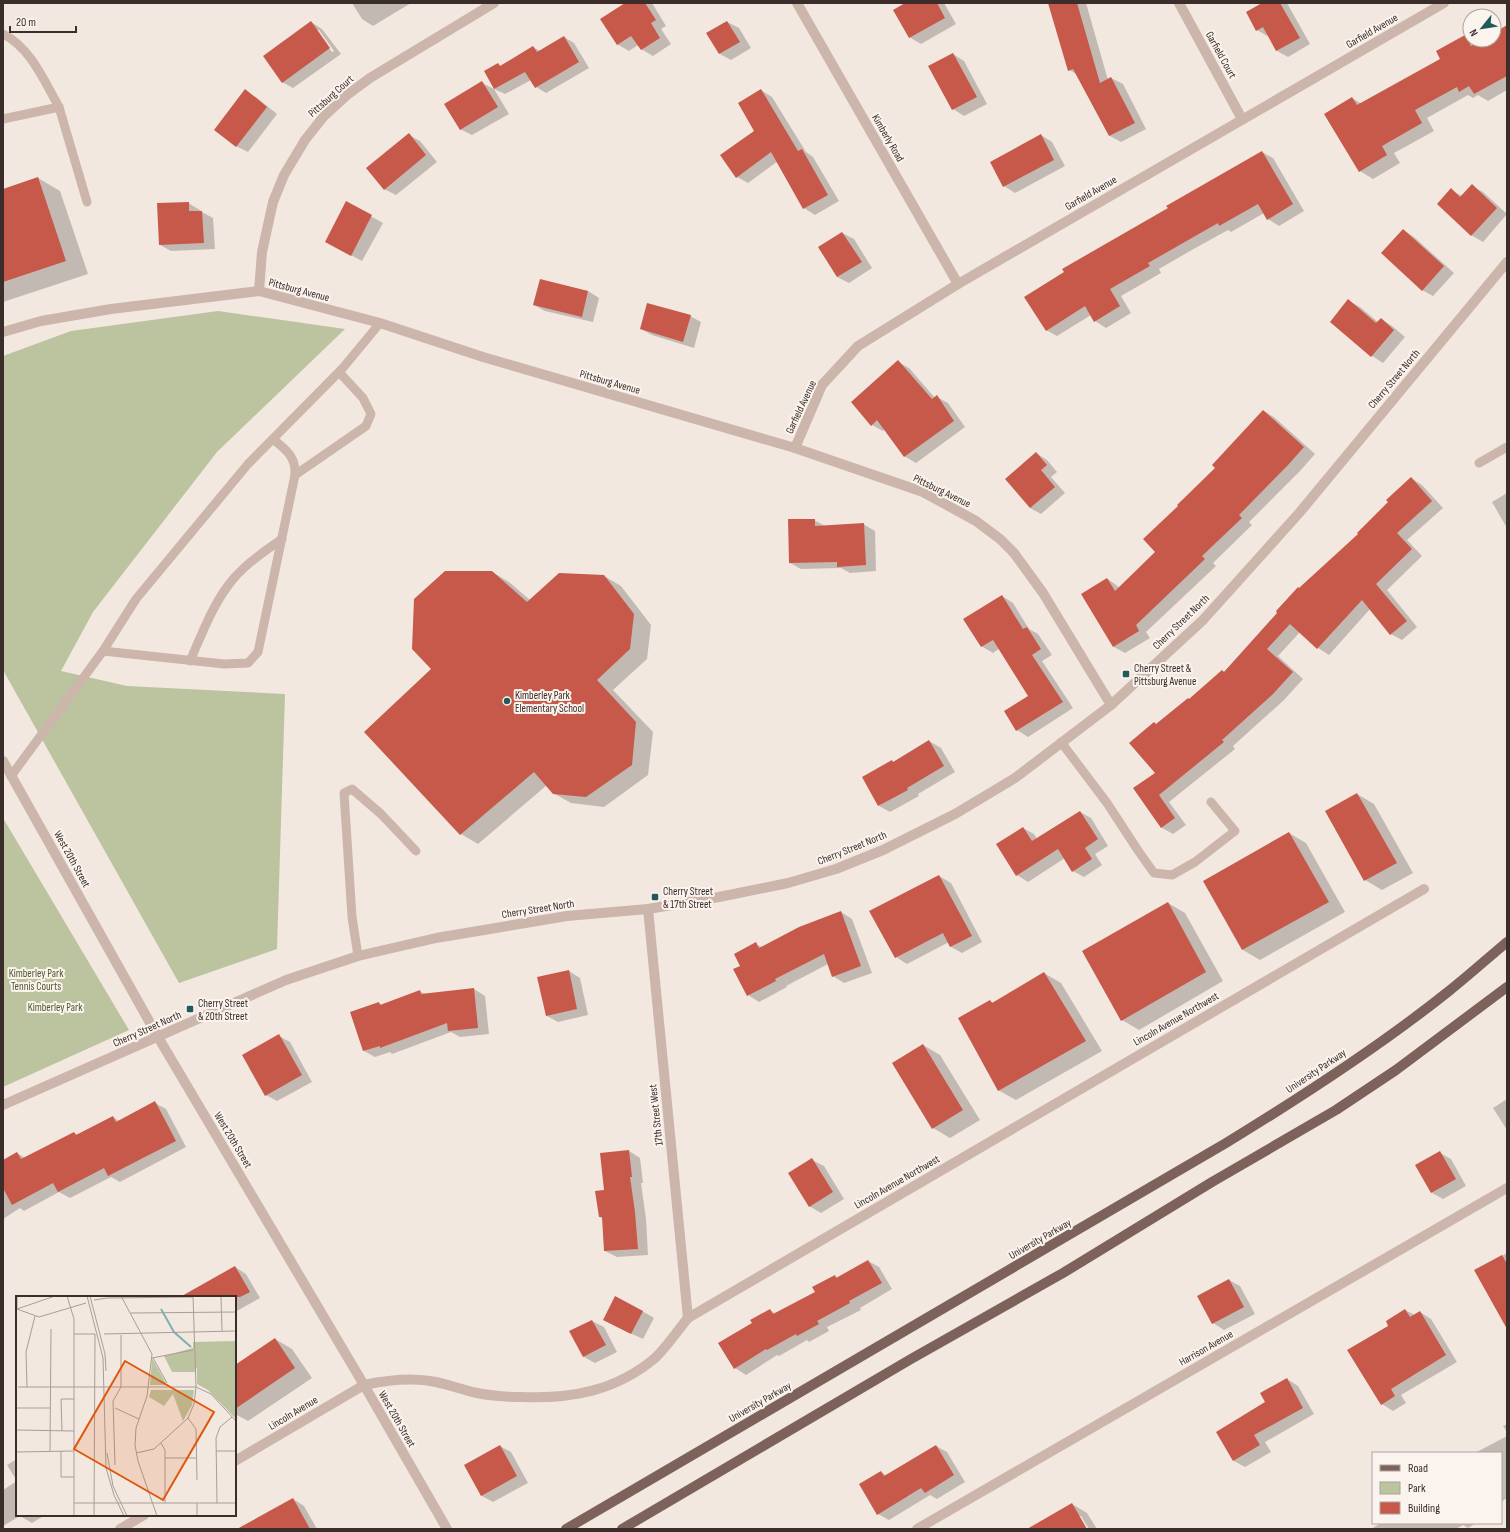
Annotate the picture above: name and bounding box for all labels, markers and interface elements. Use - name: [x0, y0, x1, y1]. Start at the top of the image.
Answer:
- scale bar: [10, 8, 76, 34]
- north arrow: [1462, 8, 1502, 48]
- street label: Garfield Avenue: [1344, 11, 1400, 51]
- text: 20 m: [16, 15, 36, 30]
- text: N: [1467, 27, 1481, 39]
- street label: Garfield Court: [1203, 29, 1240, 81]
- street label: Pittsburg Court: [306, 72, 357, 120]
- street label: Kimberly Road: [869, 112, 907, 164]
- street label: Garfield Avenue: [1063, 173, 1119, 213]
- street label: Pittsburg Avenue: [267, 276, 331, 304]
- street label: Cherry Street North: [1365, 347, 1423, 411]
- street label: Pittsburg Avenue: [578, 367, 642, 397]
- street label: Garfield Avenue: [783, 378, 819, 436]
- street label: Pittsburg Avenue: [911, 471, 973, 511]
- street label: Cherry Street North: [1150, 592, 1212, 652]
- place label: Cherry Street & Pittsburg Avenue: [1134, 662, 1196, 688]
- marker: Cherry Street & Pittsburg Avenue: [1121, 669, 1131, 679]
- place label: Kimberley Park Elementary School: [515, 689, 584, 715]
- marker: Kimberley Park Elementary School: [502, 696, 512, 706]
- street label: West 20th Street: [51, 828, 93, 890]
- street label: Cherry Street North: [816, 828, 889, 868]
- place label: Cherry Street & 17th Street: [663, 885, 714, 911]
- marker: Cherry Street & 17th Street: [650, 892, 660, 902]
- street label: Cherry Street North: [501, 897, 576, 921]
- park label: Kimberley Park Tennis Courts: [9, 967, 64, 993]
- street label: Lincoln Avenue Northwest: [1131, 989, 1221, 1049]
- place label: Cherry Street & 20th Street: [198, 997, 249, 1023]
- park label: Kimberley Park: [28, 1001, 83, 1014]
- marker: Cherry Street & 20th Street: [185, 1004, 195, 1014]
- street label: Cherry Street North: [111, 1008, 183, 1050]
- street label: University Parkway: [1283, 1046, 1349, 1096]
- street label: 17th Street West: [646, 1083, 666, 1146]
- street label: West 20th Street: [211, 1110, 255, 1171]
- street label: Lincoln Avenue Northwest: [852, 1152, 942, 1212]
- street label: University Parkway: [1007, 1216, 1074, 1262]
- inset map: [16, 1296, 236, 1516]
- street label: Harrison Avenue: [1177, 1327, 1235, 1369]
- street label: University Parkway: [727, 1379, 794, 1425]
- street label: West 20th Street: [376, 1389, 419, 1450]
- street label: Lincoln Avenue: [266, 1393, 320, 1433]
- legend: [1372, 1452, 1502, 1524]
- text: Road: [1408, 1461, 1428, 1476]
- text: Park: [1408, 1481, 1426, 1496]
- text: Building: [1408, 1501, 1440, 1516]

